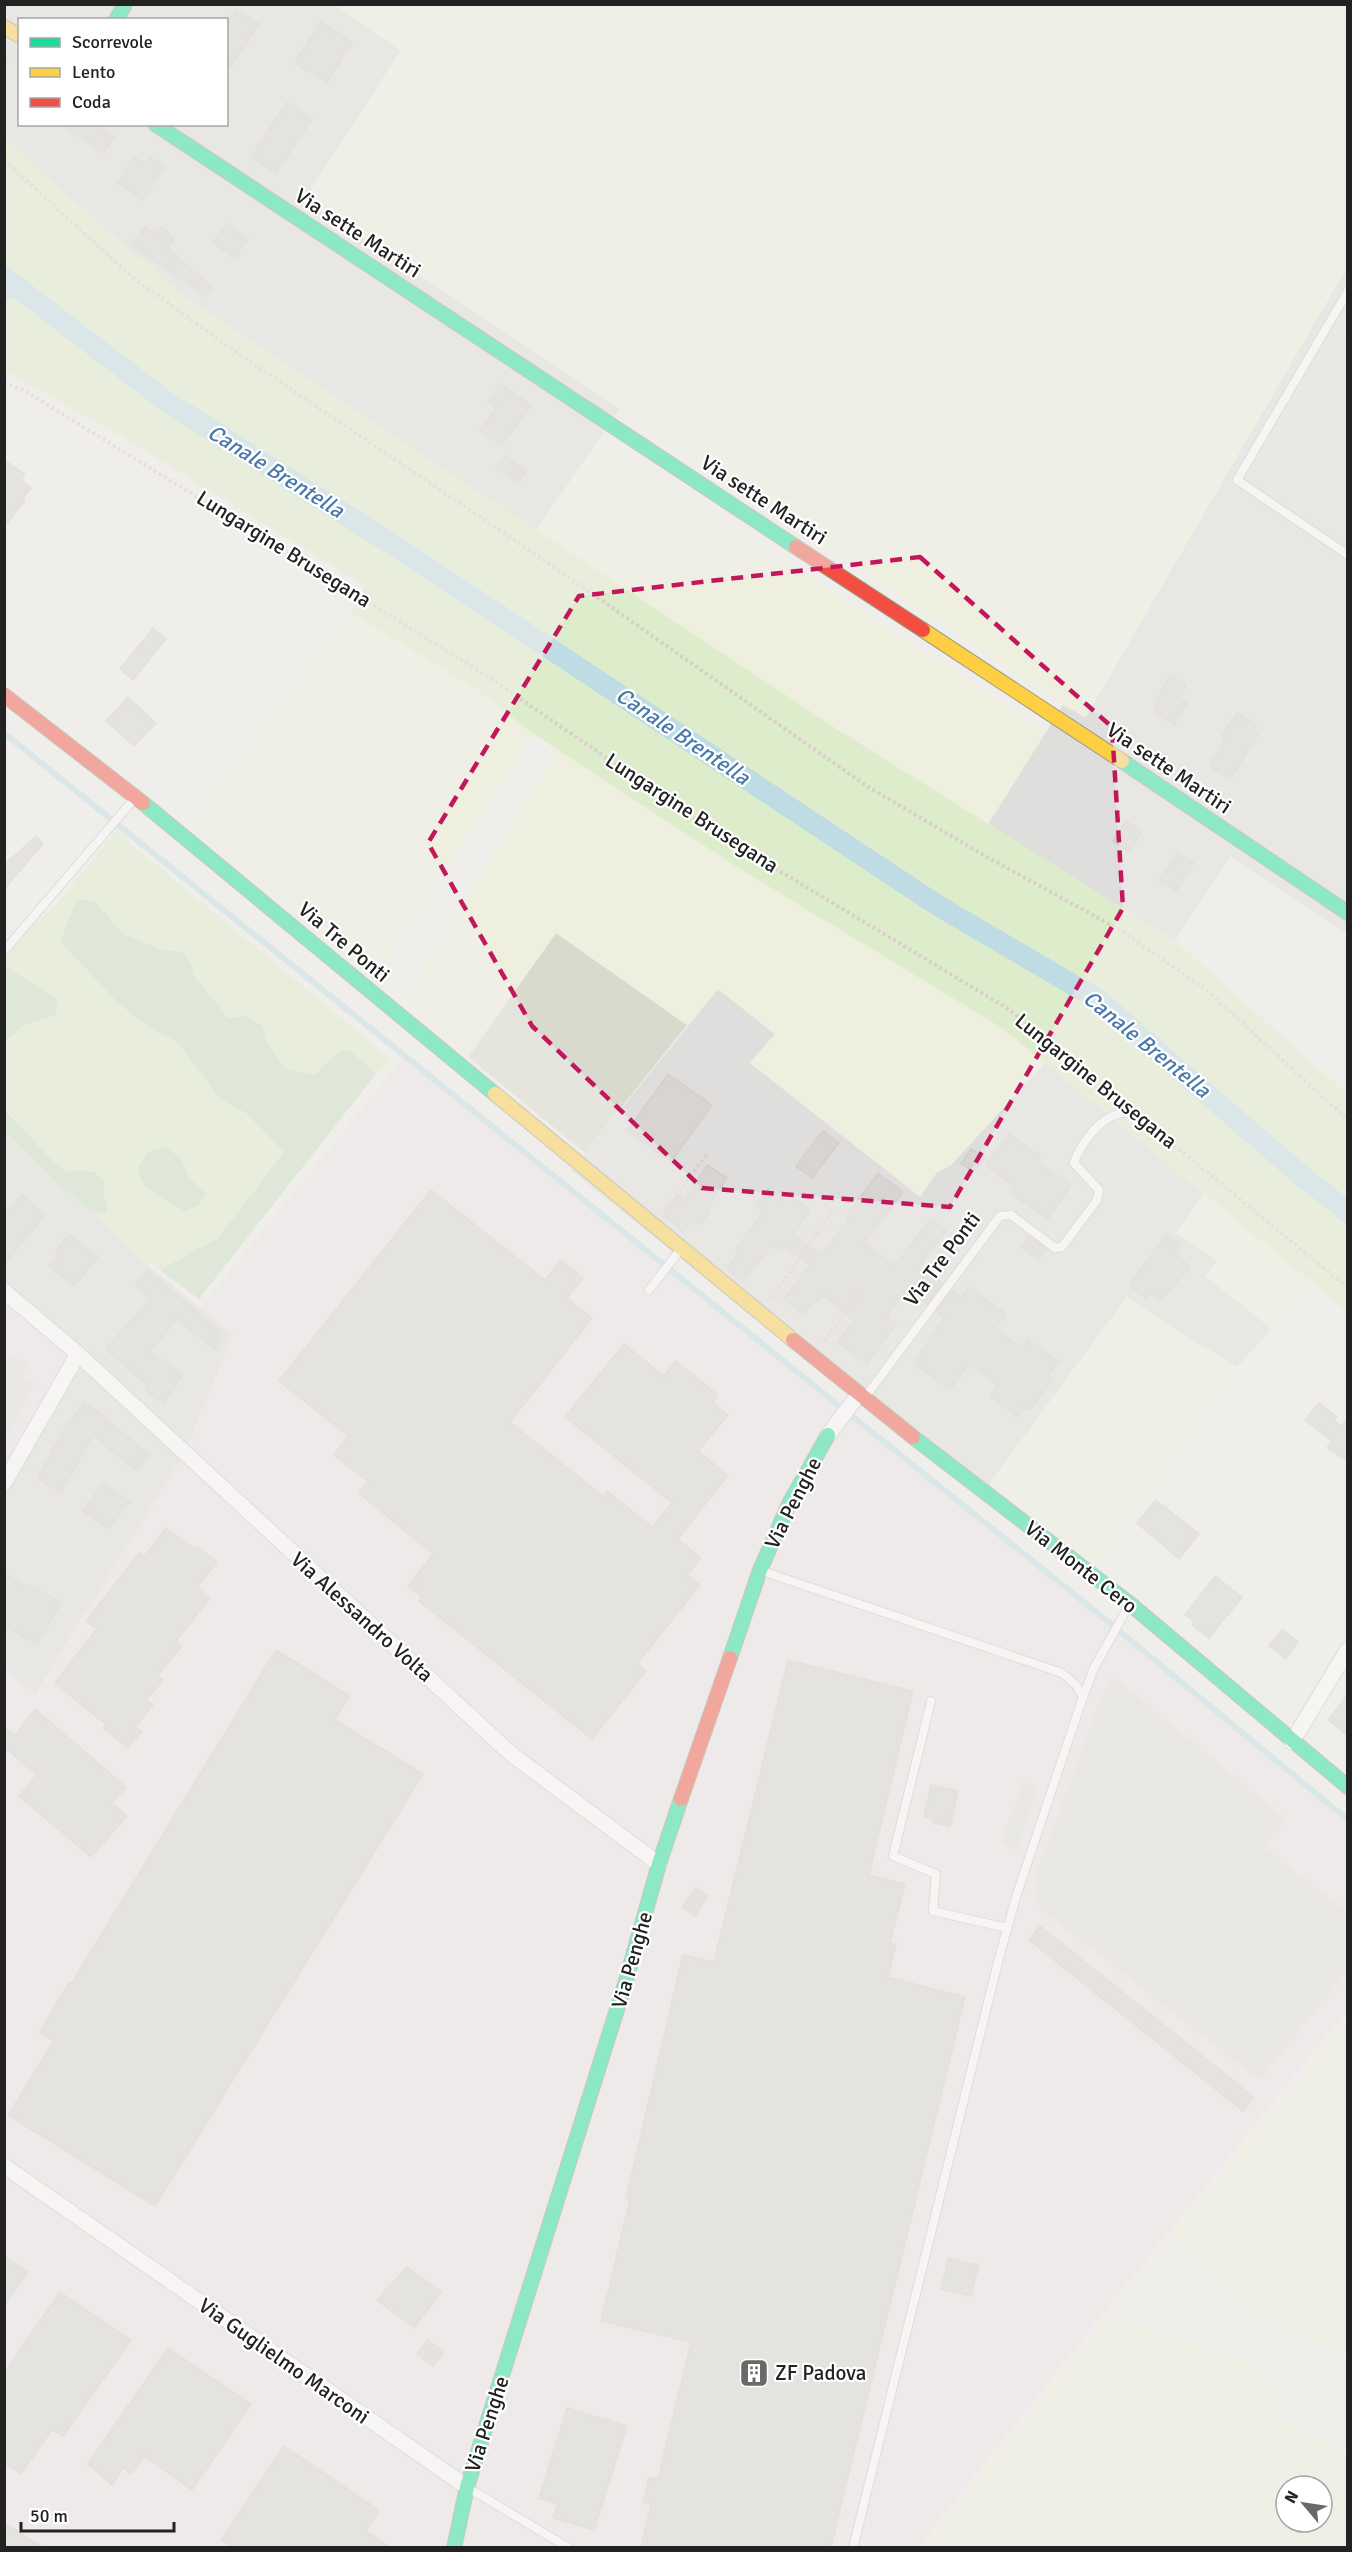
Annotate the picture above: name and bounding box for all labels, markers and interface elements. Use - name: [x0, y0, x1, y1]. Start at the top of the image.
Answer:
- legend: [18, 18, 228, 126]
- text: Scorrevole: [72, 31, 153, 53]
- text: Lento: [72, 61, 115, 83]
- text: Coda: [72, 91, 111, 113]
- street label: Via sette Martiri: [290, 183, 426, 283]
- water label: Canale Brentella: [203, 418, 350, 524]
- street label: Via sette Martiri: [696, 450, 832, 550]
- street label: Lungargine Brusegana: [192, 485, 376, 613]
- water label: Canale Brentella: [611, 681, 756, 791]
- street label: Via sette Martiri: [1102, 717, 1236, 819]
- street label: Lungargine Brusegana: [601, 747, 783, 879]
- street label: Via Tre Ponti: [293, 896, 395, 988]
- water label: Canale Brentella: [1078, 985, 1217, 1104]
- street label: Lungargine Brusegana: [1010, 1008, 1182, 1154]
- street label: Via Tre Ponti: [898, 1207, 986, 1311]
- street label: Via Penghe: [759, 1453, 827, 1553]
- street label: Via Monte Cero: [1019, 1515, 1143, 1619]
- street label: Via Alessandro Volta: [286, 1546, 438, 1688]
- street label: Via Penghe: [606, 1909, 658, 2011]
- street label: Via Guglielmo Marconi: [194, 2292, 374, 2430]
- building icon: ZF Padova: [738, 2357, 770, 2389]
- place label: ZF Padova: [775, 2360, 866, 2386]
- street label: Via Penghe: [459, 2373, 515, 2475]
- north arrow: [1274, 2474, 1334, 2534]
- text: N: [1280, 2487, 1303, 2507]
- scale bar: [21, 2495, 174, 2533]
- text: 50 m: [30, 2505, 68, 2527]

